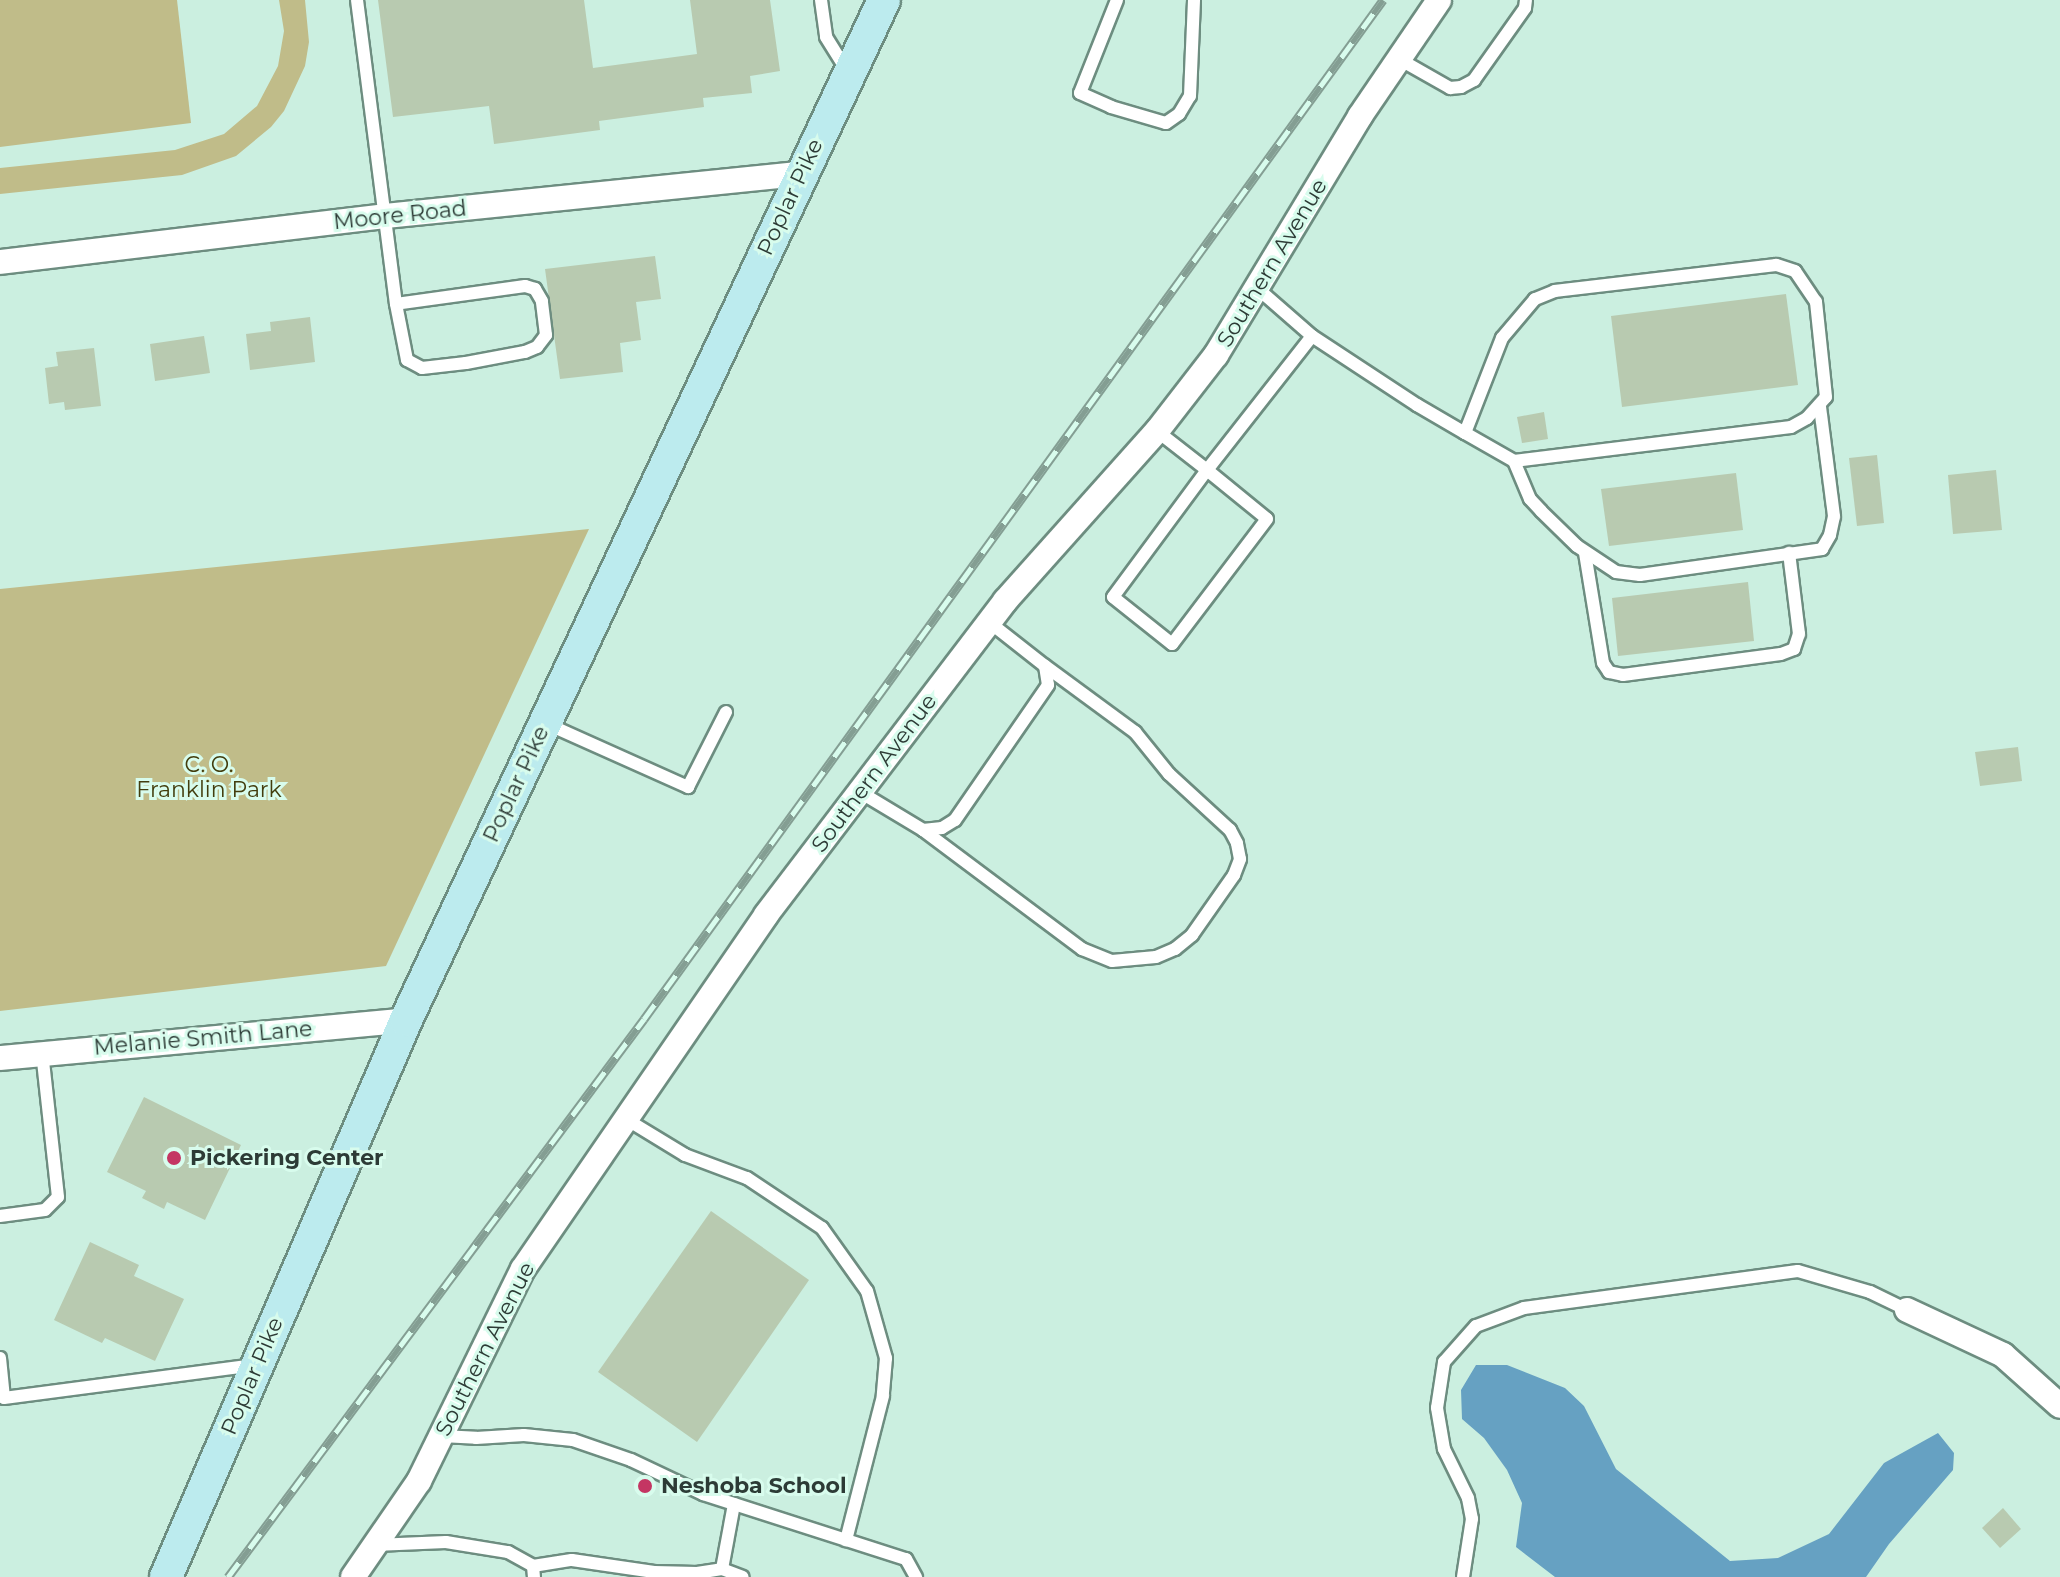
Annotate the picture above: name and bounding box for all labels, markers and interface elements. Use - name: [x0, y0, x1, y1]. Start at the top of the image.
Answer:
- street label: Poplar Pike: [752, 135, 828, 259]
- street label: Southern Avenue: [1211, 174, 1333, 352]
- street label: Moore Road: [332, 195, 468, 235]
- street label: Southern Avenue: [806, 689, 942, 857]
- street label: Poplar Pike: [478, 722, 554, 846]
- park label: C. O. Franklin Park: [136, 751, 282, 802]
- street label: Melanie Smith Lane: [93, 1015, 313, 1061]
- place label: Pickering Center: [190, 1145, 384, 1171]
- marker: Pickering Center: [165, 1149, 183, 1167]
- street label: Southern Avenue: [430, 1258, 540, 1440]
- street label: Poplar Pike: [215, 1313, 289, 1439]
- place label: Neshoba School: [661, 1473, 847, 1499]
- marker: Neshoba School: [636, 1477, 654, 1495]

